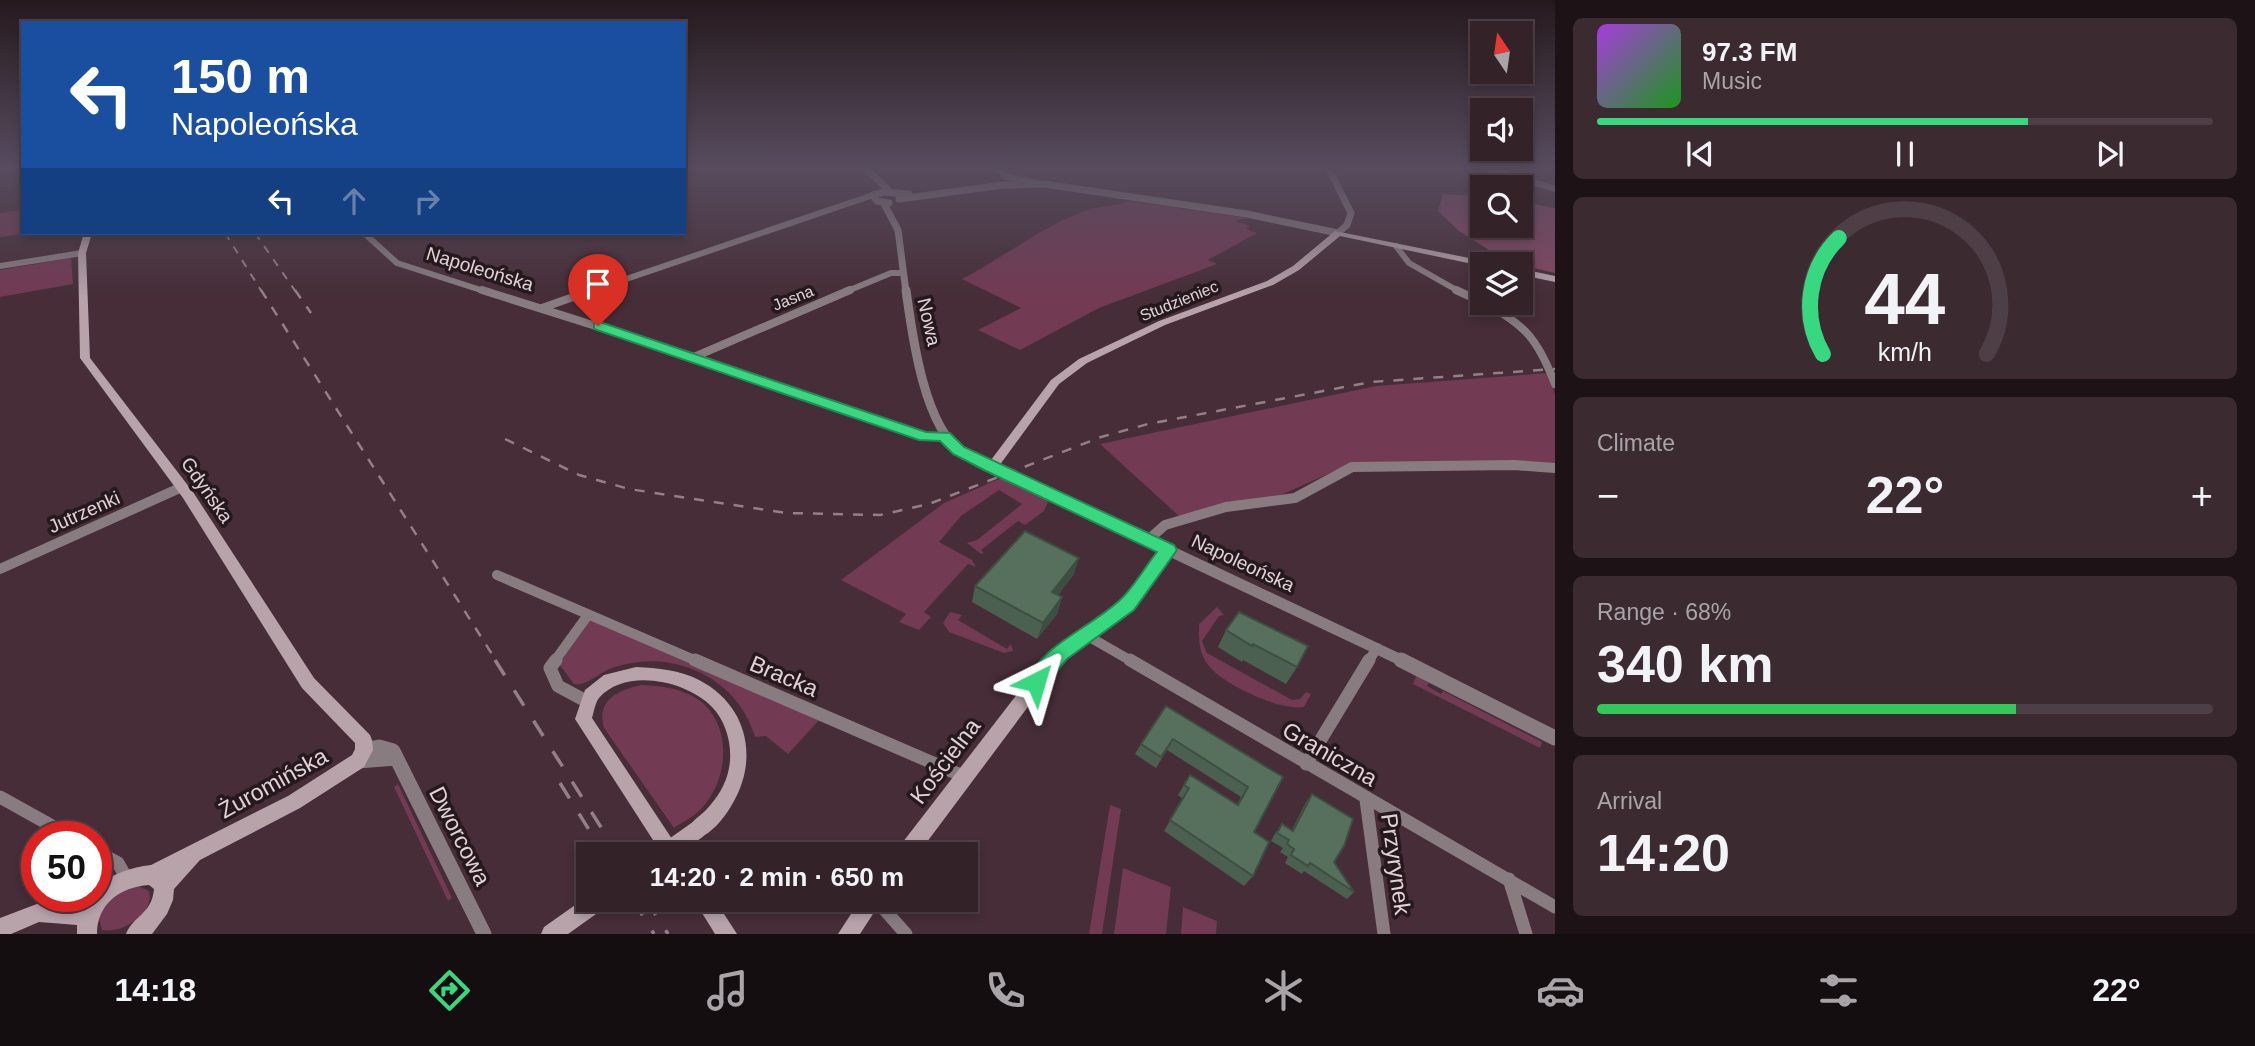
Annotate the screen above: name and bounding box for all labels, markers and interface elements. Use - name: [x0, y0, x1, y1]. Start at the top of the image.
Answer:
- north arrow: [1470, 21, 1533, 84]
- map controls: [1470, 21, 1533, 315]
- text: 97.3 FM: [1702, 37, 1797, 67]
- icon: left: [56, 49, 147, 140]
- text: 150 m: [171, 49, 310, 103]
- text: Music: [1702, 68, 1762, 94]
- button: sound: [1470, 98, 1533, 161]
- text: Napoleońska: [171, 106, 358, 142]
- icon: previous: [1681, 135, 1719, 173]
- icon: pause: [1886, 135, 1924, 173]
- icon: next: [2091, 135, 2129, 173]
- button: search: [1470, 175, 1533, 238]
- icon: left: [262, 182, 300, 220]
- icon: ahead: [335, 182, 373, 220]
- icon: right: [408, 182, 446, 220]
- street label: Napoleońska: [424, 243, 537, 295]
- button: layers: [1470, 252, 1533, 315]
- pin: [568, 254, 628, 326]
- text: 44: [1865, 258, 1946, 339]
- icon: arrive: [579, 265, 617, 303]
- street label: Studzieniec: [1137, 278, 1221, 324]
- street label: Jasna: [770, 282, 816, 314]
- street label: Nowa: [913, 296, 945, 348]
- text: km/h: [1878, 338, 1932, 366]
- text: Climate: [1597, 430, 1675, 456]
- street label: Gdyńska: [177, 453, 237, 527]
- text: 22°: [1866, 466, 1944, 524]
- text: −: [1597, 475, 1619, 517]
- text: +: [2191, 475, 2213, 517]
- street label: Jutrzenki: [45, 487, 123, 537]
- street label: Napoleońska: [1188, 530, 1298, 596]
- text: Range · 68%: [1597, 599, 1731, 625]
- text: 340 km: [1597, 635, 1773, 693]
- position arrow: [999, 645, 1073, 719]
- street label: Bracka: [746, 650, 822, 702]
- street label: Kościelna: [905, 713, 986, 809]
- street label: Graniczna: [1278, 717, 1382, 792]
- street label: Żuromińska: [214, 742, 332, 823]
- street label: Dworcowa: [424, 782, 496, 890]
- text: Arrival: [1597, 788, 1662, 814]
- street label: Przyrynek: [1376, 812, 1416, 917]
- speed limit sign: 50: [21, 821, 112, 912]
- text: 14:20: [1597, 824, 1730, 882]
- text: 14:20 · 2 min · 650 m: [650, 862, 904, 892]
- icon: directions: [425, 966, 474, 1015]
- icon: music: [703, 966, 752, 1015]
- icon: phone: [981, 966, 1030, 1015]
- icon: climate: [1259, 966, 1308, 1015]
- icon: car: [1536, 966, 1585, 1015]
- icon: filters: [1814, 966, 1863, 1015]
- text: 14:18: [114, 972, 196, 1008]
- text: 22°: [2092, 972, 2141, 1008]

